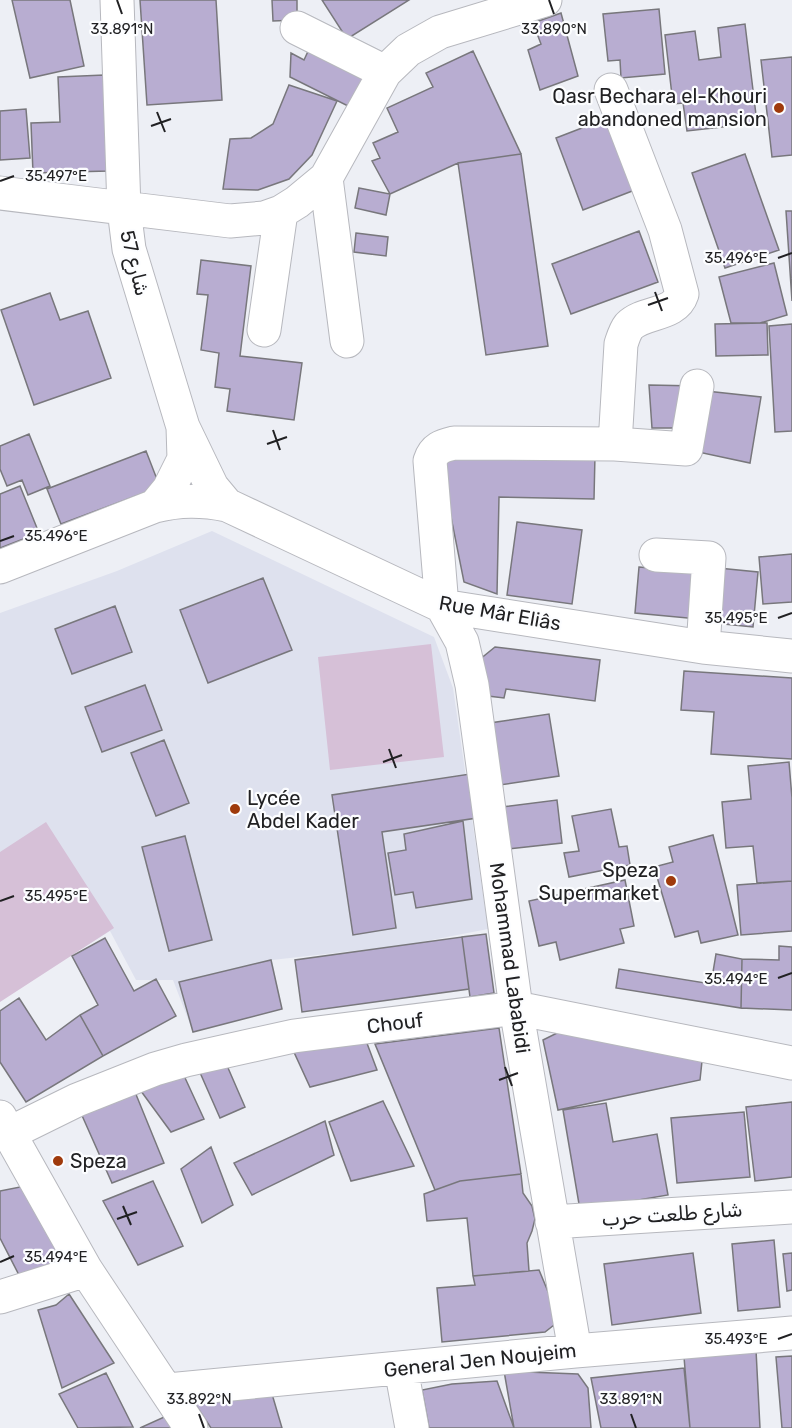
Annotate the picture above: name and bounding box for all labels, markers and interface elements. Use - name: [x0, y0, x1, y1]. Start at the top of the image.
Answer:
- text: 33.891°N: [91, 20, 153, 38]
- text: 33.890°N: [521, 20, 587, 38]
- place label: Qasr Bechara el-Khouri abandoned mansion: [552, 84, 767, 131]
- marker: Qasr Bechara el-Khouri abandoned mansion: [772, 101, 786, 115]
- text: 35.497°E: [25, 167, 87, 185]
- street label: شارع 57: [113, 228, 155, 299]
- text: 35.496°E: [704, 249, 768, 267]
- text: 35.496°E: [24, 527, 88, 545]
- street label: Rue Mâr Eliâs: [437, 590, 563, 636]
- text: 35.495°E: [704, 609, 768, 627]
- place label: Lycée Abdel Kader: [247, 786, 359, 833]
- marker: Lycée Abdel Kader: [228, 802, 242, 816]
- place label: Speza Supermarket: [539, 858, 659, 905]
- street label: Mohammad Lababidi: [485, 861, 535, 1055]
- marker: Speza Supermarket: [664, 874, 678, 888]
- text: 35.495°E: [24, 887, 88, 905]
- text: 35.494°E: [704, 970, 768, 988]
- street label: Chouf: [365, 1008, 425, 1038]
- place label: Speza: [70, 1149, 127, 1173]
- marker: Speza: [51, 1154, 65, 1168]
- street label: شارع طلعت حرب: [601, 1197, 743, 1233]
- text: 35.494°E: [24, 1248, 88, 1266]
- text: 35.493°E: [704, 1330, 768, 1348]
- street label: General Jen Noujeim: [382, 1338, 578, 1382]
- text: 33.892°N: [166, 1390, 232, 1408]
- text: 33.891°N: [600, 1390, 662, 1408]

